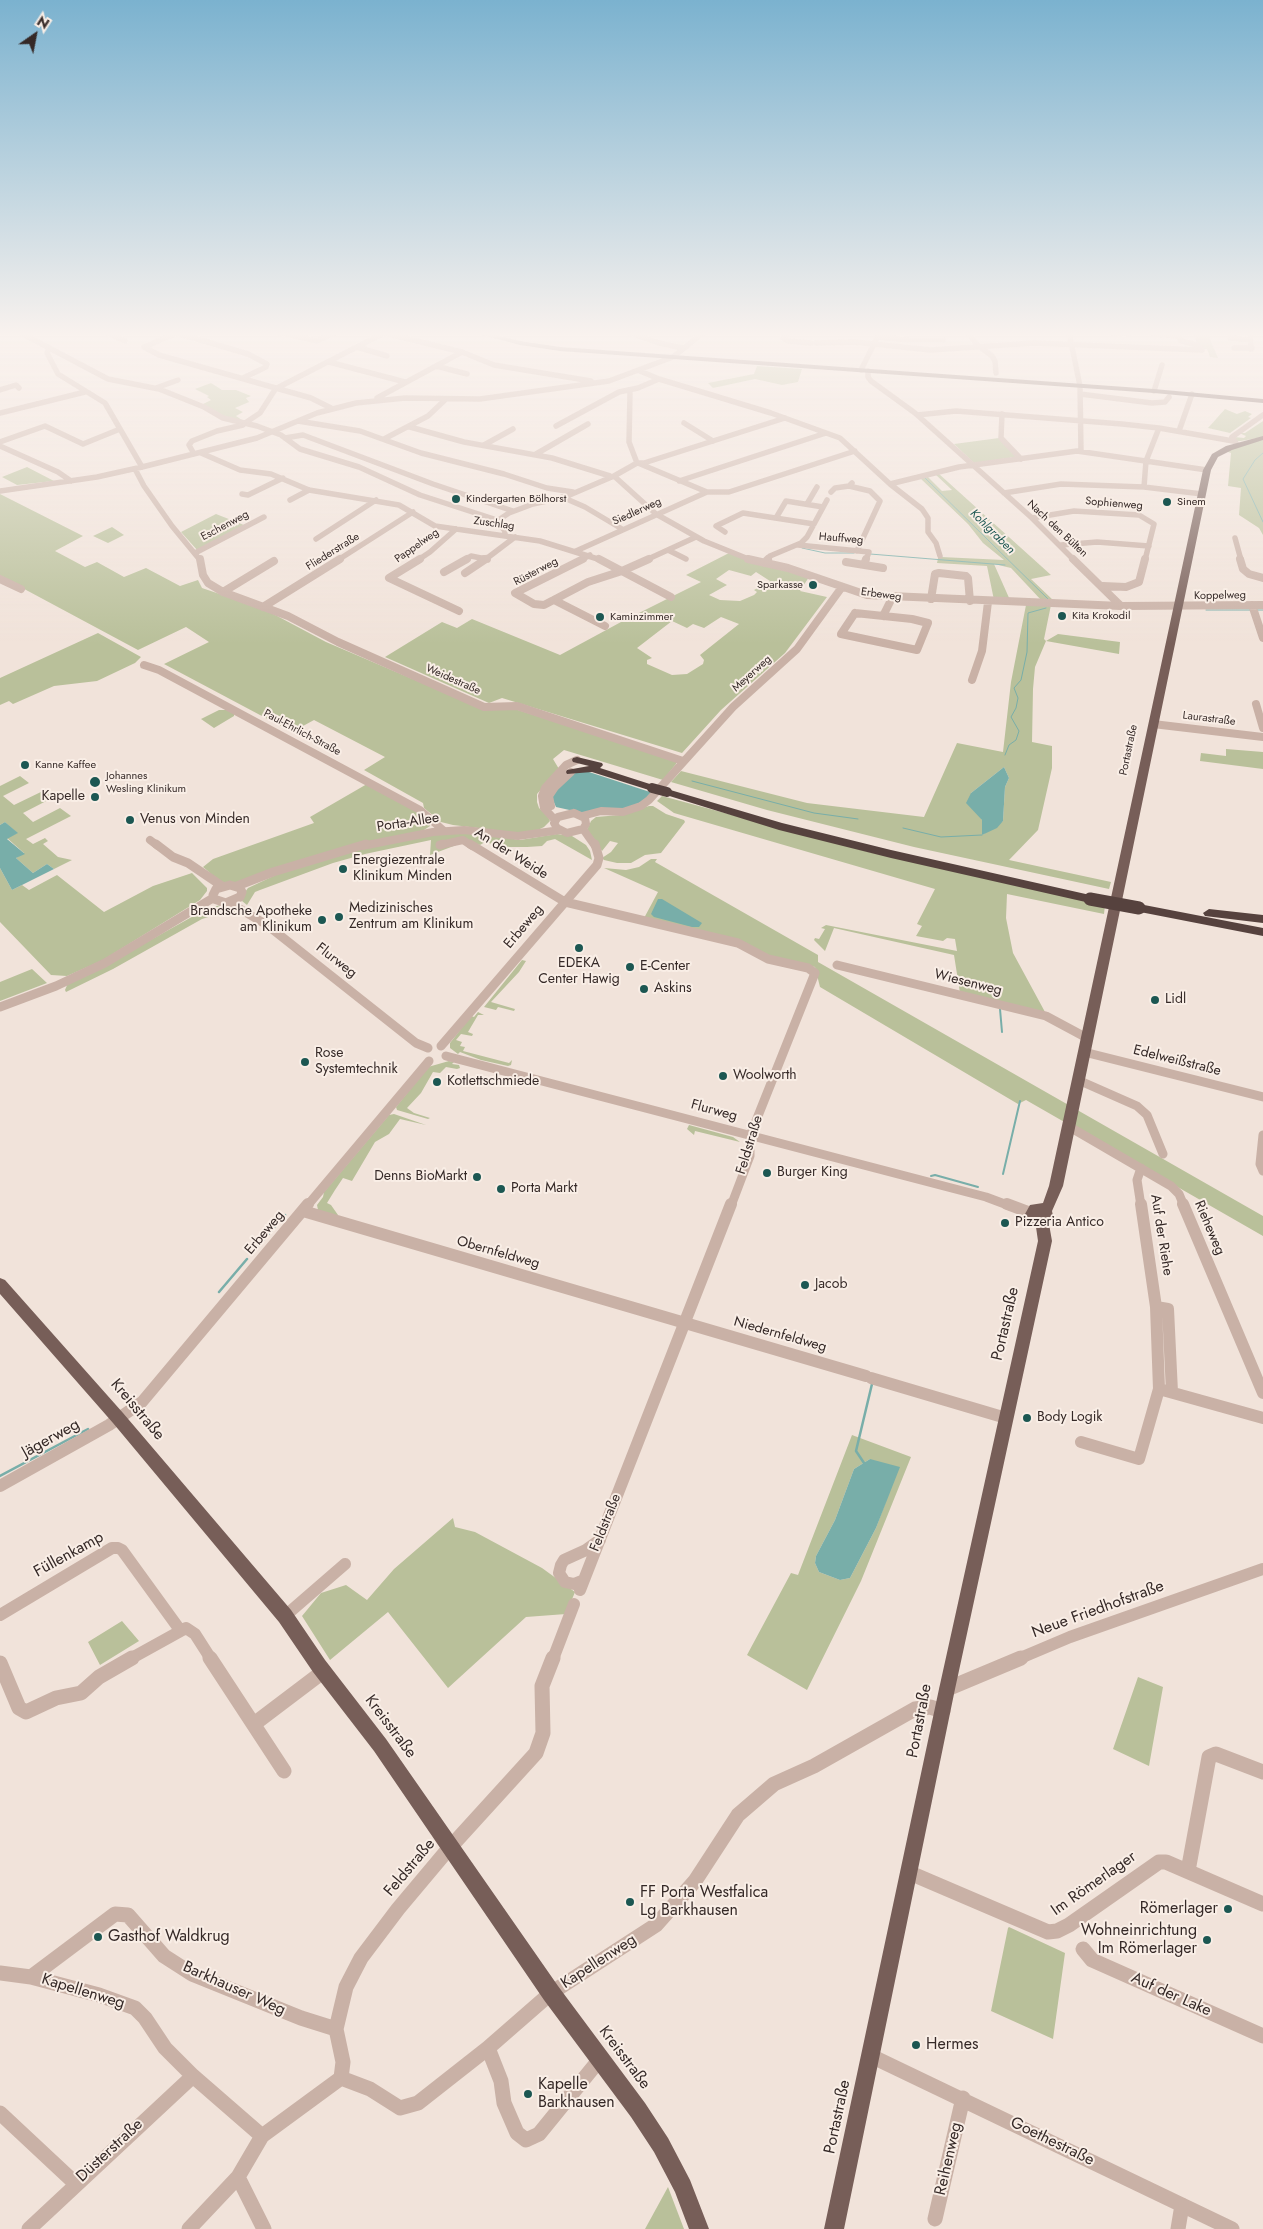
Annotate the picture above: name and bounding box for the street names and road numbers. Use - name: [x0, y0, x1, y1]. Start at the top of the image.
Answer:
- street label: Siedlerweg: [610, 495, 664, 529]
- street label: Sophienweg: [1085, 495, 1143, 513]
- street label: Nach den Bülten: [1024, 498, 1090, 560]
- street label: Eschenweg: [199, 508, 251, 544]
- street label: Zuschlag: [473, 515, 515, 533]
- street label: Pappelweg: [392, 526, 442, 566]
- street label: Fliederstraße: [304, 530, 362, 574]
- street label: Hauffweg: [818, 530, 864, 548]
- street label: Rüsterweg: [512, 555, 560, 589]
- street label: Erbeweg: [860, 586, 902, 604]
- street label: Koppelweg: [1194, 589, 1246, 603]
- street label: Meyerweg: [730, 653, 774, 695]
- street label: Weidestraße: [424, 662, 482, 698]
- street label: Paul-Ehrlich-Straße: [261, 707, 343, 759]
- street label: Laurastraße: [1182, 709, 1236, 729]
- street label: Portastraße: [1117, 723, 1141, 777]
- street label: Porta-Allee: [376, 810, 440, 836]
- street label: An der Weide: [471, 825, 551, 883]
- street label: Erbeweg: [501, 902, 547, 952]
- street label: Flurweg: [312, 940, 360, 982]
- street label: Wiesenweg: [932, 966, 1004, 1000]
- street label: Edelweißstraße: [1131, 1042, 1223, 1080]
- street label: Flurweg: [689, 1097, 739, 1125]
- street label: Feldstraße: [733, 1114, 767, 1176]
- street label: Auf der Riehe: [1146, 1193, 1176, 1277]
- street label: Rieheweg: [1190, 1198, 1228, 1258]
- street label: Erbeweg: [242, 1208, 288, 1258]
- street label: Obernfeldweg: [455, 1233, 541, 1273]
- street label: Portastraße: [988, 1285, 1024, 1363]
- street label: Niedernfeldweg: [732, 1314, 828, 1356]
- street label: Kreisstraße: [106, 1376, 168, 1444]
- street label: Jägerweg: [19, 1415, 83, 1463]
- street label: Feldstraße: [587, 1492, 625, 1554]
- street label: Füllenkamp: [31, 1528, 107, 1582]
- street label: Neue Friedhofstraße: [1029, 1577, 1167, 1643]
- street label: Portastraße: [903, 1682, 937, 1760]
- street label: Kreisstraße: [360, 1692, 420, 1762]
- street label: Feldstraße: [380, 1835, 440, 1901]
- street label: Im Römerlager: [1048, 1848, 1140, 1920]
- street label: Kapellenweg: [558, 1931, 640, 1993]
- street label: Barkhauser Weg: [180, 1958, 288, 2020]
- street label: Auf der Lake: [1128, 1969, 1214, 2021]
- street label: Kapellenweg: [39, 1970, 127, 2014]
- street label: Kreisstraße: [594, 2023, 654, 2093]
- street label: Portastraße: [821, 2078, 855, 2156]
- street label: Goethestraße: [1007, 2114, 1097, 2170]
- street label: Düsterstraße: [73, 2115, 147, 2187]
- street label: Reihenweg: [931, 2121, 967, 2197]

